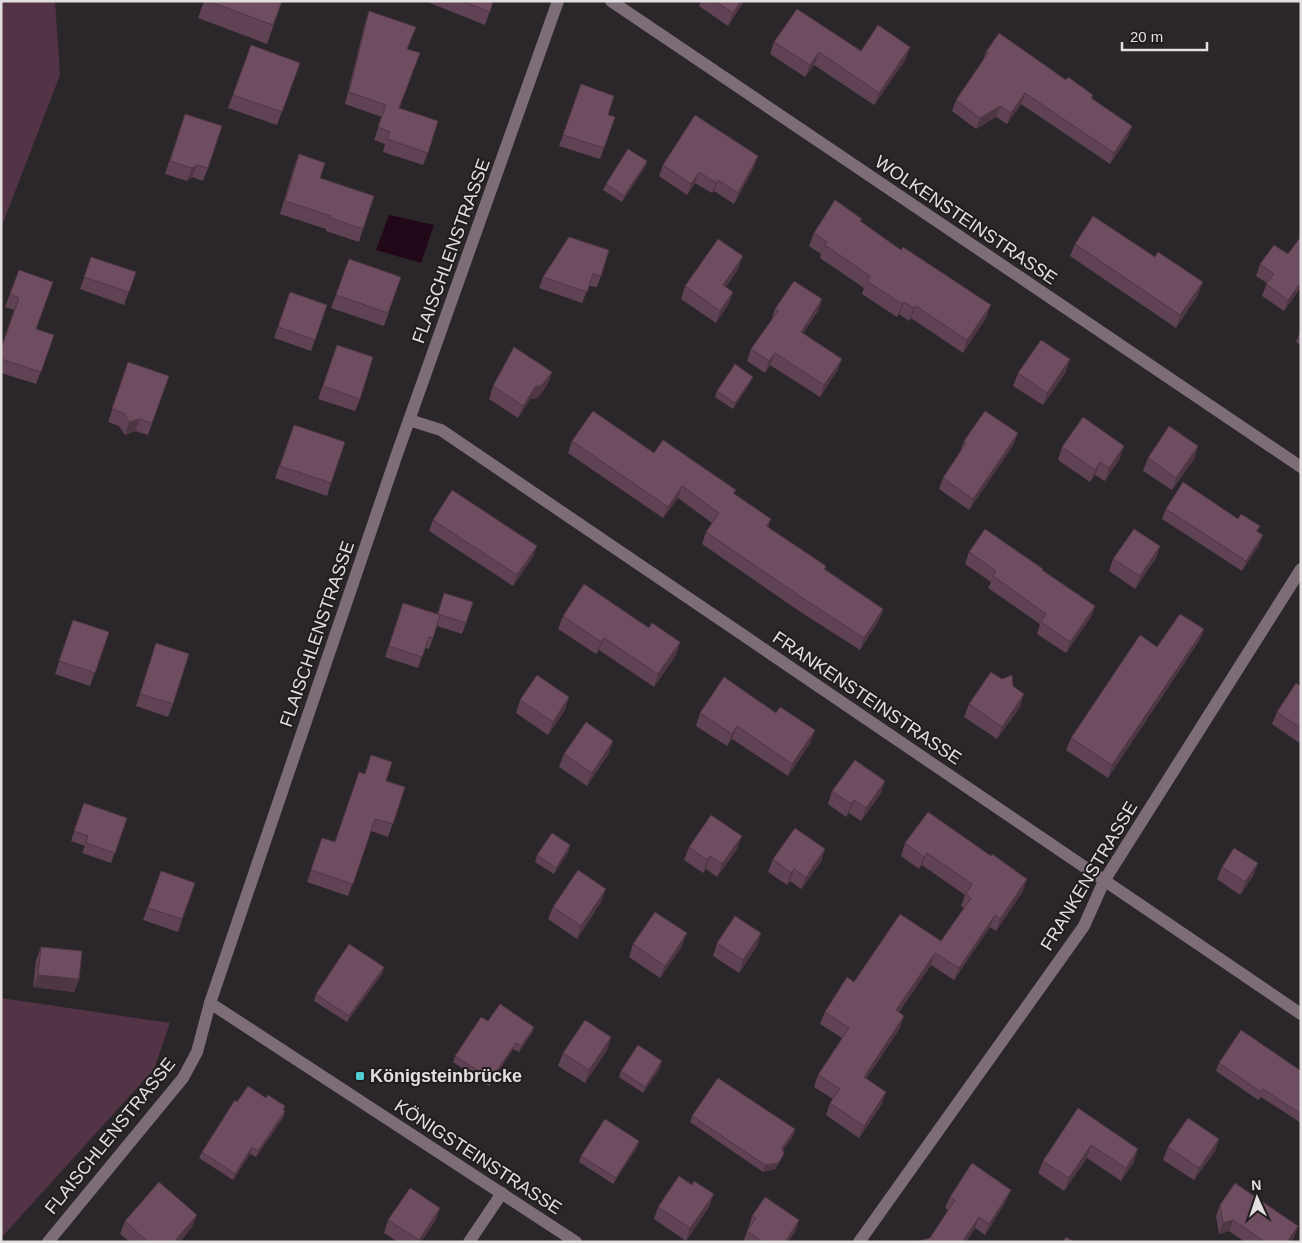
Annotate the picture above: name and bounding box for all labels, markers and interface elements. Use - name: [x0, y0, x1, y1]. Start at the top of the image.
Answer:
- scale bar: [1122, 20, 1207, 52]
- text: 20 m: [1130, 28, 1163, 45]
- street label: WOLKENSTEINSTRASSE: [871, 152, 1061, 288]
- street label: FLAISCHLENSTRASSE: [408, 156, 494, 346]
- street label: FLAISCHLENSTRASSE: [276, 539, 358, 729]
- street label: FRANKENSTEINSTRASSE: [769, 627, 965, 769]
- street label: FRANKENSTRASSE: [1037, 798, 1141, 954]
- street label: FLAISCHLENSTRASSE: [41, 1054, 179, 1218]
- place label: Königsteinbrücke: [370, 1066, 522, 1086]
- marker: Königsteinbrücke: [354, 1070, 366, 1082]
- street label: KÖNIGSTEINSTRASSE: [391, 1095, 565, 1219]
- north arrow: [1232, 1173, 1282, 1223]
- text: N: [1251, 1177, 1262, 1193]

